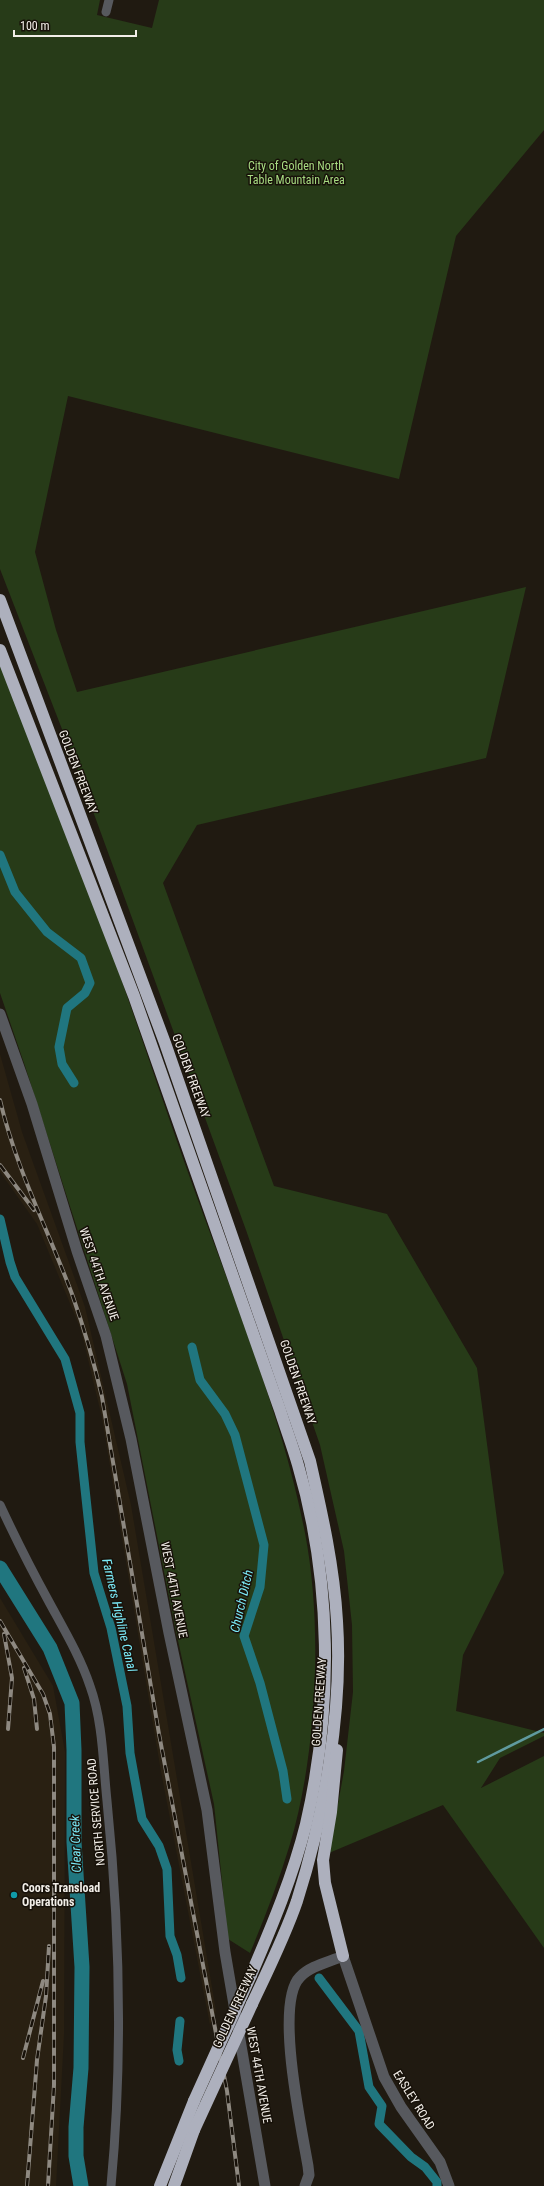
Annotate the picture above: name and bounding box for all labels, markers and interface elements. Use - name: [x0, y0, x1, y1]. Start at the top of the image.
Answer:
- scale bar: [14, 12, 136, 38]
- text: 100 m: [20, 19, 50, 33]
- park label: City of Golden North Table Mountain Area: [247, 159, 345, 187]
- street label: GOLDEN FREEWAY: [56, 728, 101, 817]
- street label: GOLDEN FREEWAY: [169, 1032, 213, 1121]
- street label: WEST 44TH AVENUE: [76, 1226, 122, 1322]
- street label: GOLDEN FREEWAY: [277, 1338, 319, 1427]
- street label: WEST 44TH AVENUE: [158, 1541, 190, 1639]
- water label: Farmers Highline Canal: [99, 1557, 140, 1674]
- water label: Church Ditch: [227, 1568, 256, 1634]
- street label: GOLDEN FREEWAY: [309, 1657, 329, 1747]
- street label: NORTH SERVICE ROAD: [84, 1757, 108, 1866]
- water label: Clear Creek: [67, 1815, 84, 1873]
- place label: Coors Transload Operations: [22, 1881, 100, 1909]
- marker: Coors Transload Operations: [9, 1890, 19, 1900]
- street label: GOLDEN FREEWAY: [210, 1963, 260, 2050]
- street label: WEST 44TH AVENUE: [244, 2026, 274, 2124]
- street label: EASLEY ROAD: [390, 2068, 438, 2132]

